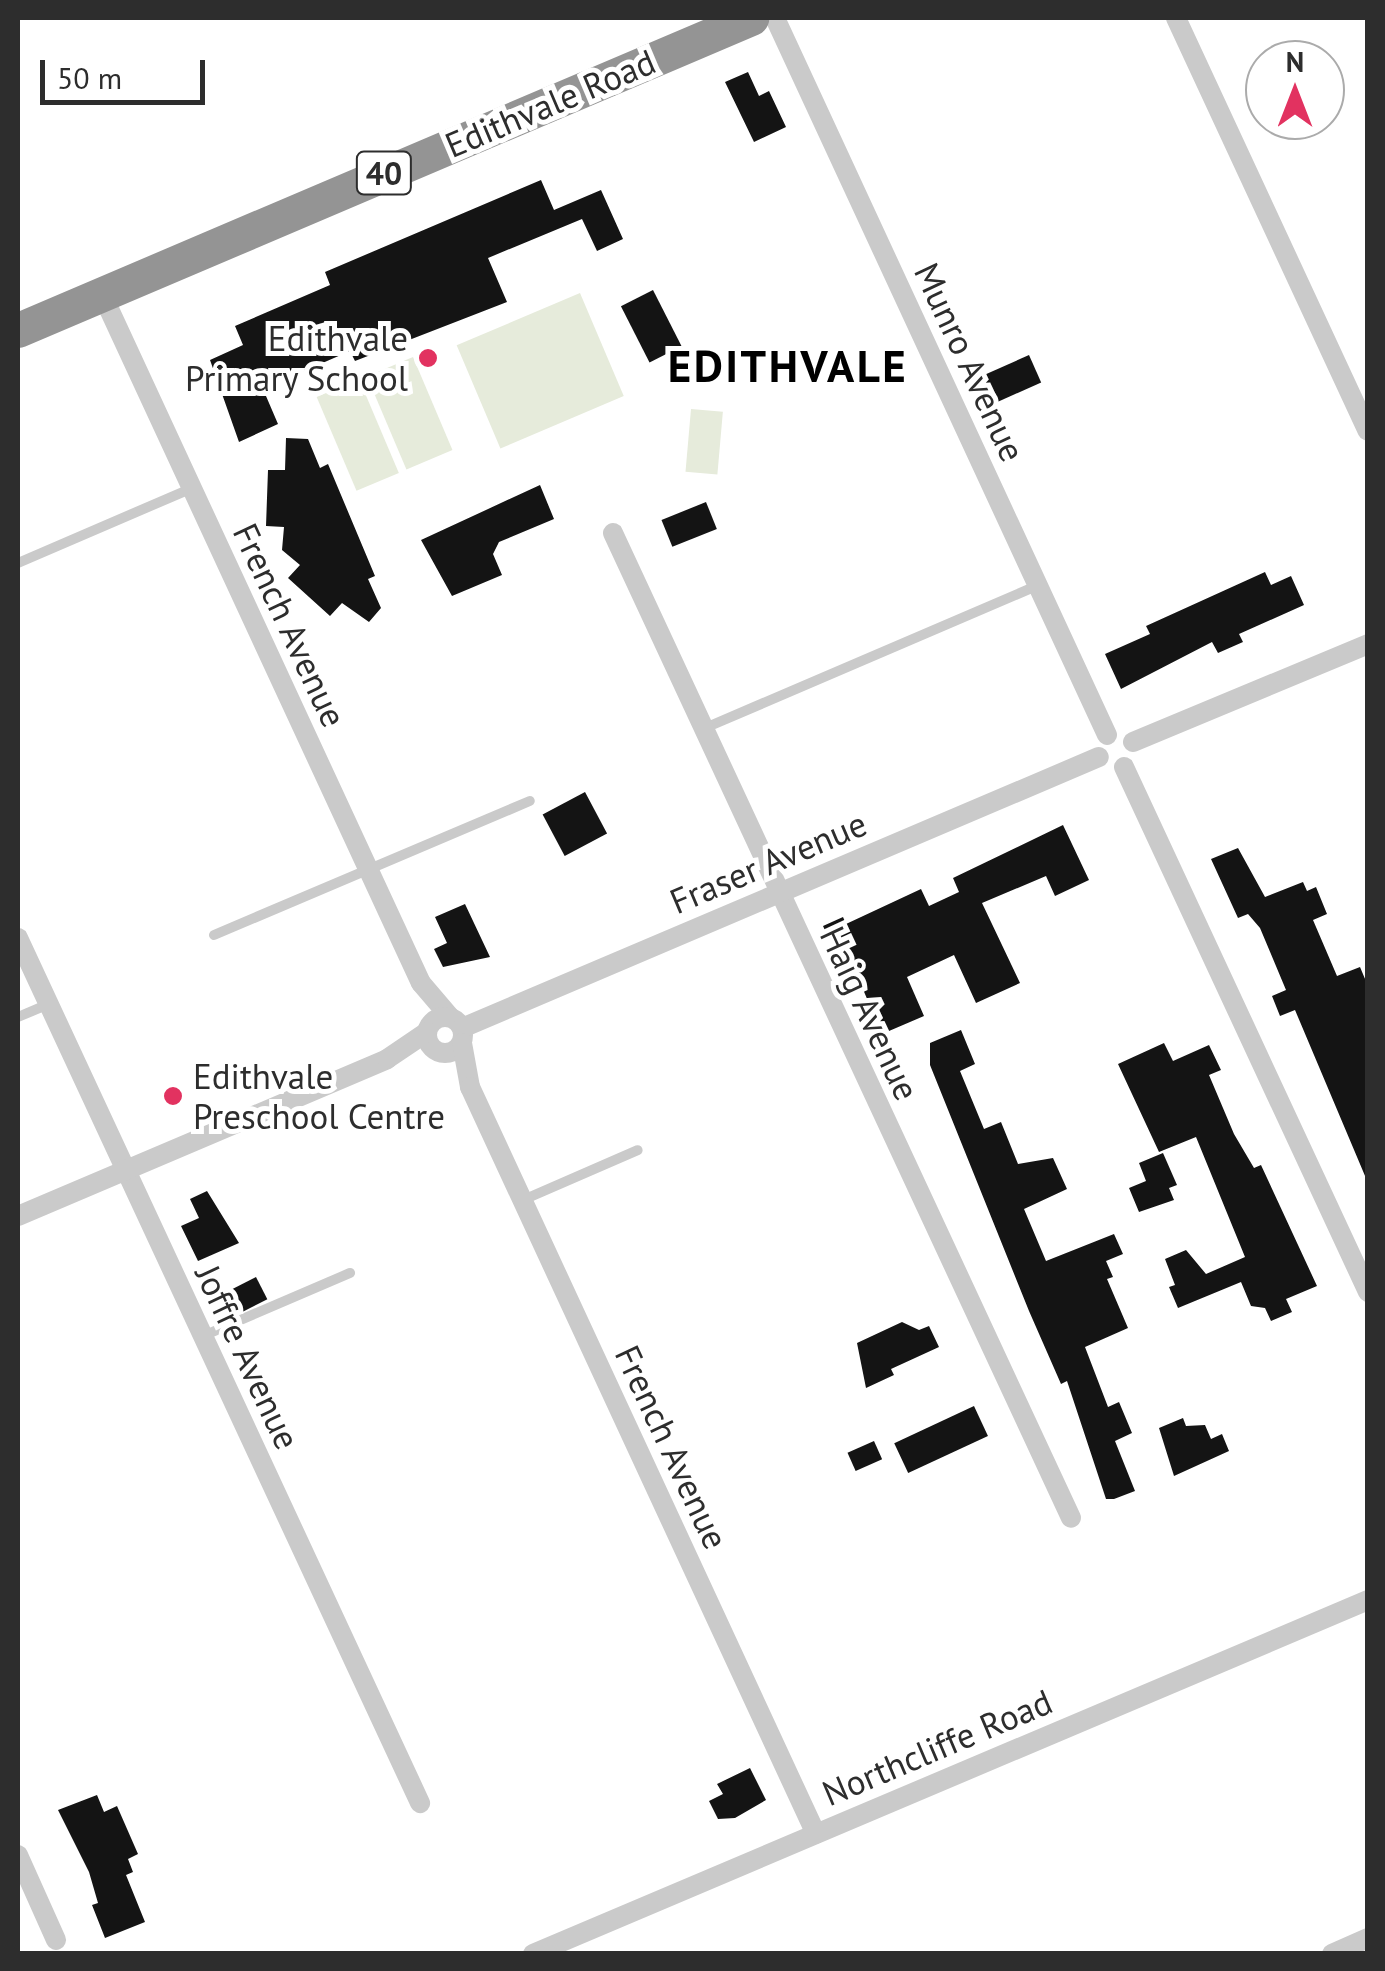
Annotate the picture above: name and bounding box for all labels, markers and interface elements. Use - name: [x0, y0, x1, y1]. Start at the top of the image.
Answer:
- scale bar: [45, 40, 210, 102]
- street label: Edithvale Road: [439, 40, 661, 166]
- north arrow: [1245, 40, 1345, 140]
- text: N: [1286, 43, 1304, 80]
- text: 50 m: [57, 58, 122, 97]
- road number: 40: [354, 146, 414, 200]
- street label: Munro Avenue: [906, 256, 1034, 468]
- place label: Edithvale Primary School: [184, 317, 408, 399]
- district label: EDITHVALE: [668, 339, 908, 393]
- marker: Edithvale Primary School: [417, 347, 439, 369]
- street label: French Avenue: [224, 516, 356, 734]
- street label: Fraser Avenue: [663, 802, 873, 922]
- street label: Haig Avenue: [811, 919, 929, 1107]
- place label: Edithvale Preschool Centre: [193, 1055, 445, 1137]
- marker: Edithvale Preschool Centre: [162, 1085, 184, 1107]
- street label: Joffre Avenue: [187, 1258, 309, 1456]
- street label: French Avenue: [606, 1338, 738, 1556]
- street label: Northcliffe Road: [816, 1680, 1058, 1814]

